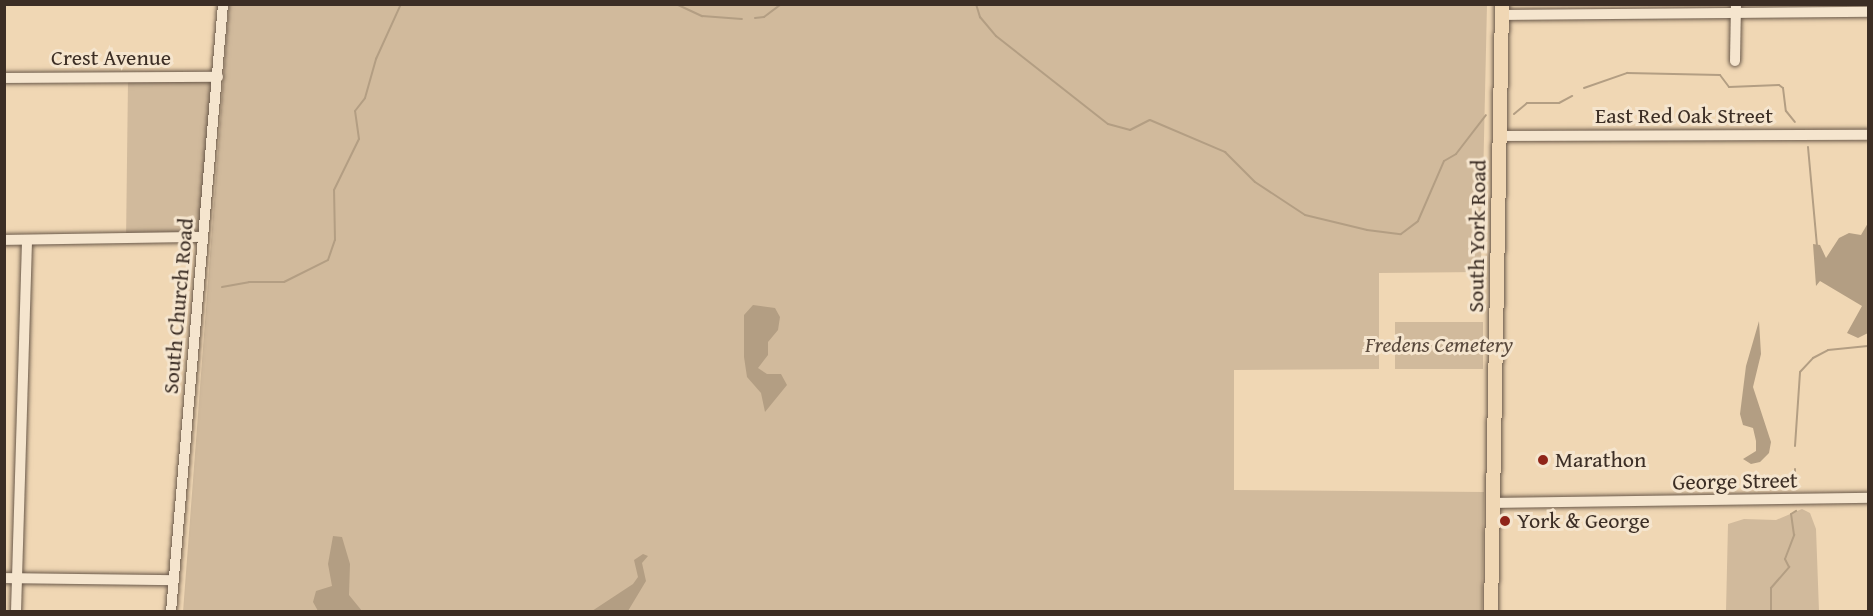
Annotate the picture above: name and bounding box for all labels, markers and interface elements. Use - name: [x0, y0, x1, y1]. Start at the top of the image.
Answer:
- street label: Crest Avenue: [51, 45, 171, 71]
- street label: East Red Oak Street: [1595, 103, 1773, 129]
- street label: South York Road: [1462, 159, 1492, 313]
- street label: South Church Road: [157, 217, 199, 395]
- park label: Fredens Cemetery: [1365, 332, 1513, 358]
- place label: Marathon: [1555, 447, 1646, 473]
- marker: Marathon: [1536, 453, 1550, 467]
- street label: George Street: [1672, 467, 1798, 495]
- place label: York & George: [1517, 508, 1650, 534]
- marker: York & George: [1498, 514, 1512, 528]

